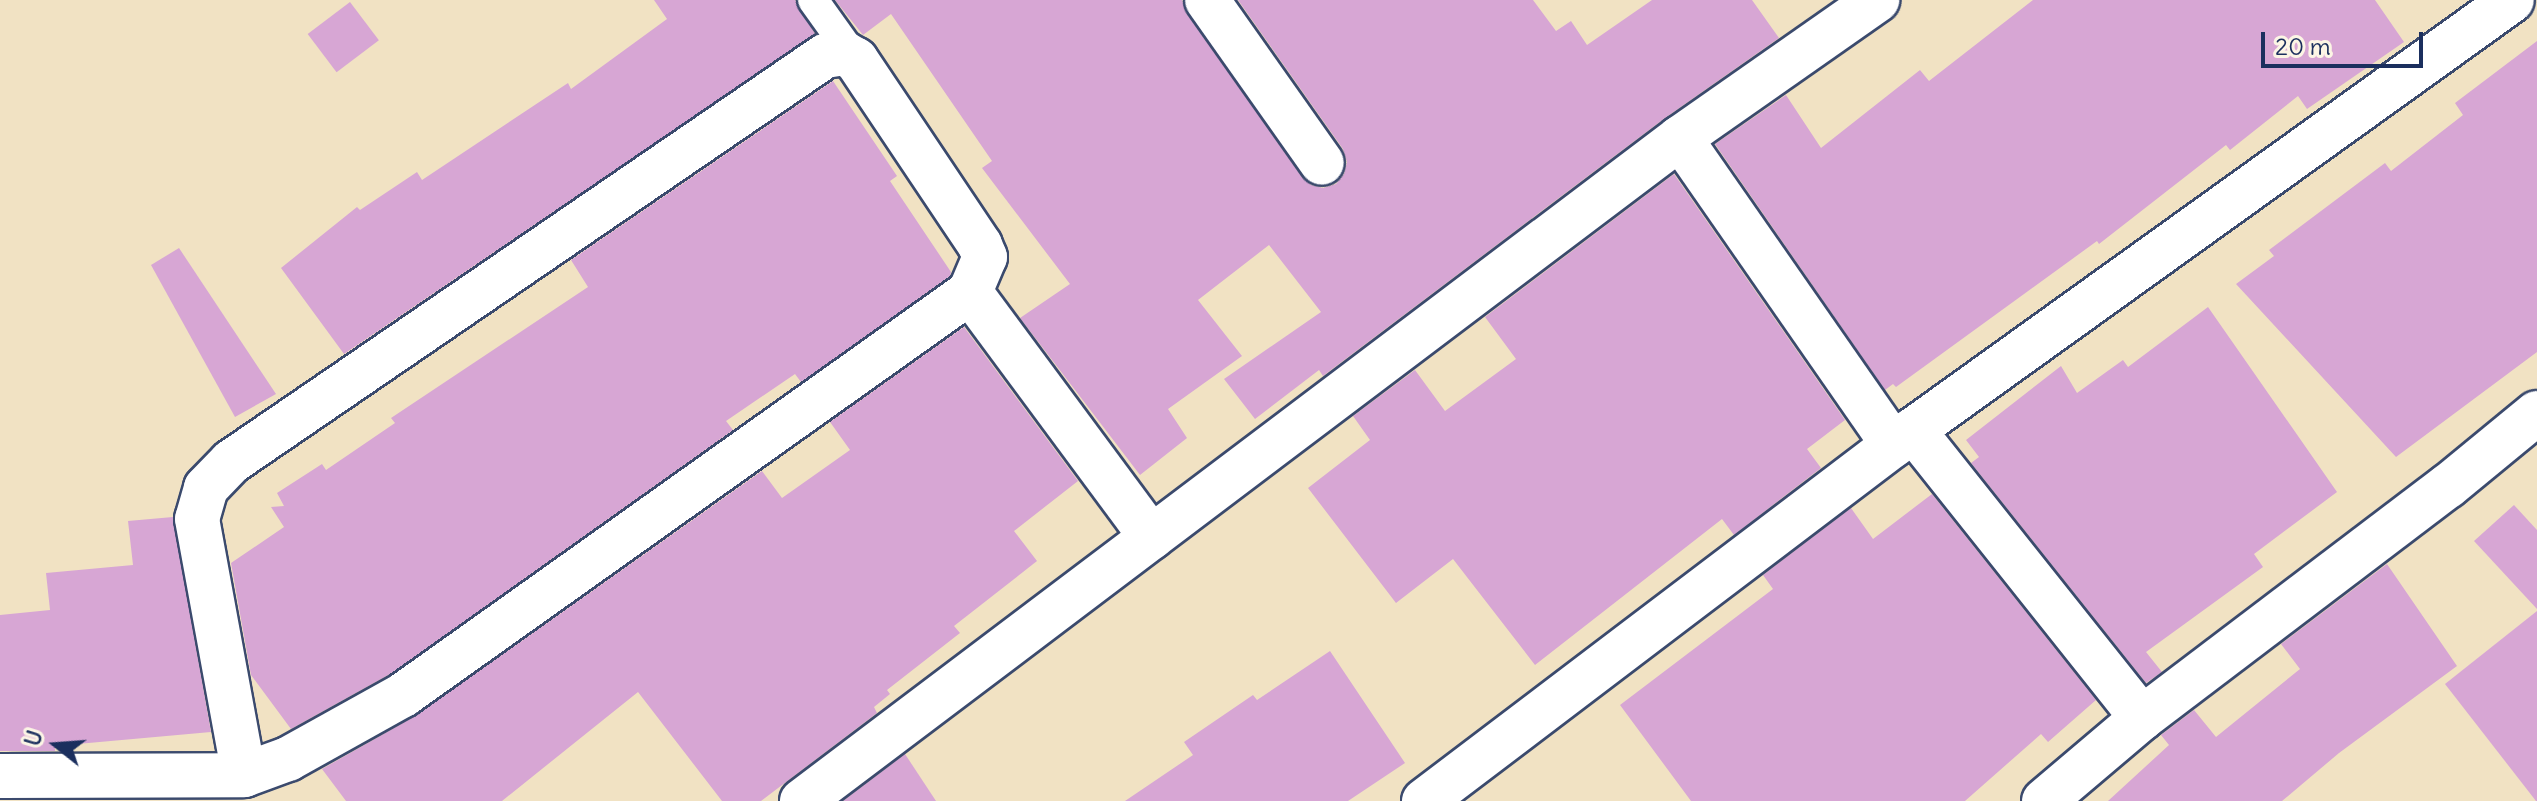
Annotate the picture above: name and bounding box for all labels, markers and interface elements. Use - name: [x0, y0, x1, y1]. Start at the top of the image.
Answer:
- scale bar: [2265, 16, 2427, 66]
- text: 20 m: [2275, 31, 2331, 61]
- north arrow: [16, 705, 96, 785]
- text: U: [17, 727, 49, 749]

